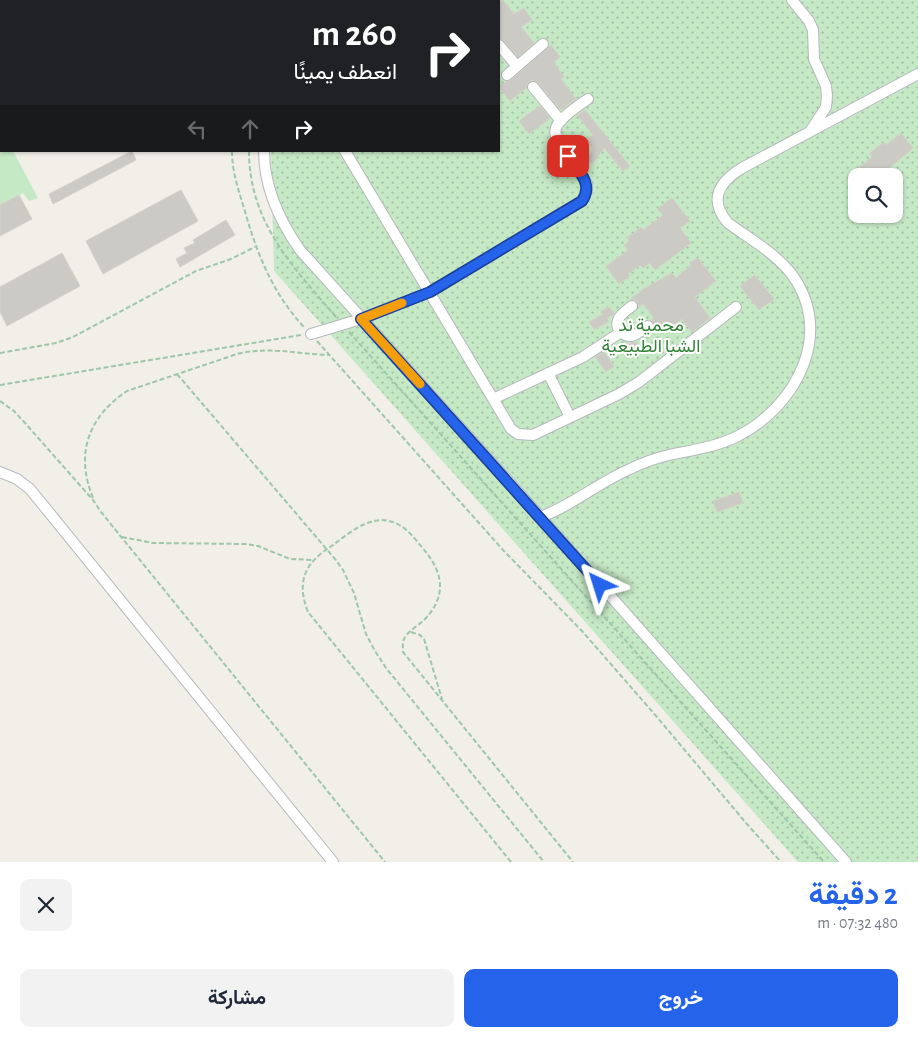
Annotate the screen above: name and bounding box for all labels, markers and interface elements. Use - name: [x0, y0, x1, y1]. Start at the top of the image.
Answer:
- text: 260 m: [312, 17, 397, 52]
- icon: right: [415, 20, 480, 85]
- text: انعطف يمينًا: [293, 61, 397, 83]
- icon: left: [183, 115, 211, 143]
- icon: ahead: [236, 115, 264, 143]
- icon: right: [289, 115, 317, 143]
- pin: [547, 135, 589, 177]
- icon: arrive: [554, 142, 582, 170]
- map controls: [848, 168, 903, 223]
- button: search: [848, 168, 903, 223]
- park label: محمية ند الشبا الطبيعية: [602, 317, 700, 356]
- position arrow: [573, 558, 625, 610]
- button: close: [20, 879, 72, 931]
- text: 2 دقيقة: [809, 880, 898, 910]
- text: 480 m · 07:32: [817, 915, 898, 931]
- button: مشاركة: [20, 969, 454, 1027]
- button: خروج: [464, 969, 898, 1027]

